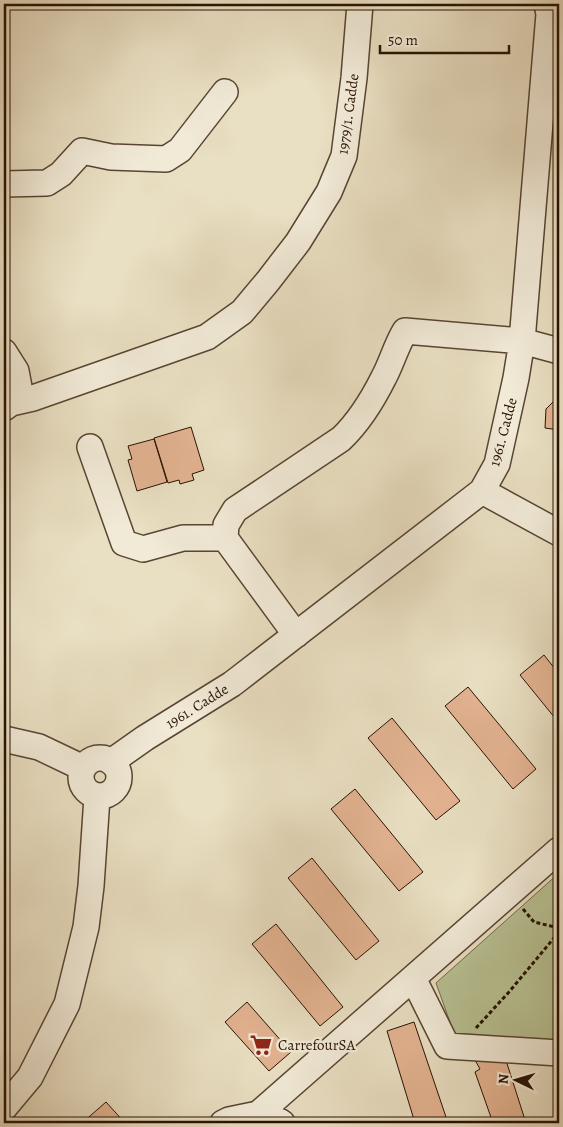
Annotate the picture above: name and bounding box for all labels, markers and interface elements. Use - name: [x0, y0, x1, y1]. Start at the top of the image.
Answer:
- scale bar: [380, 22, 509, 54]
- text: 50 m: [388, 30, 418, 50]
- street label: 1979/1. Cadde: [332, 72, 364, 156]
- street label: 1961. Cadde: [484, 395, 522, 469]
- street label: 1961. Cadde: [162, 679, 232, 733]
- supermarket icon: CarrefourSA: [248, 1032, 274, 1058]
- place label: CarrefourSA: [278, 1035, 355, 1055]
- north arrow: [490, 1054, 540, 1104]
- text: N: [494, 1073, 513, 1085]

